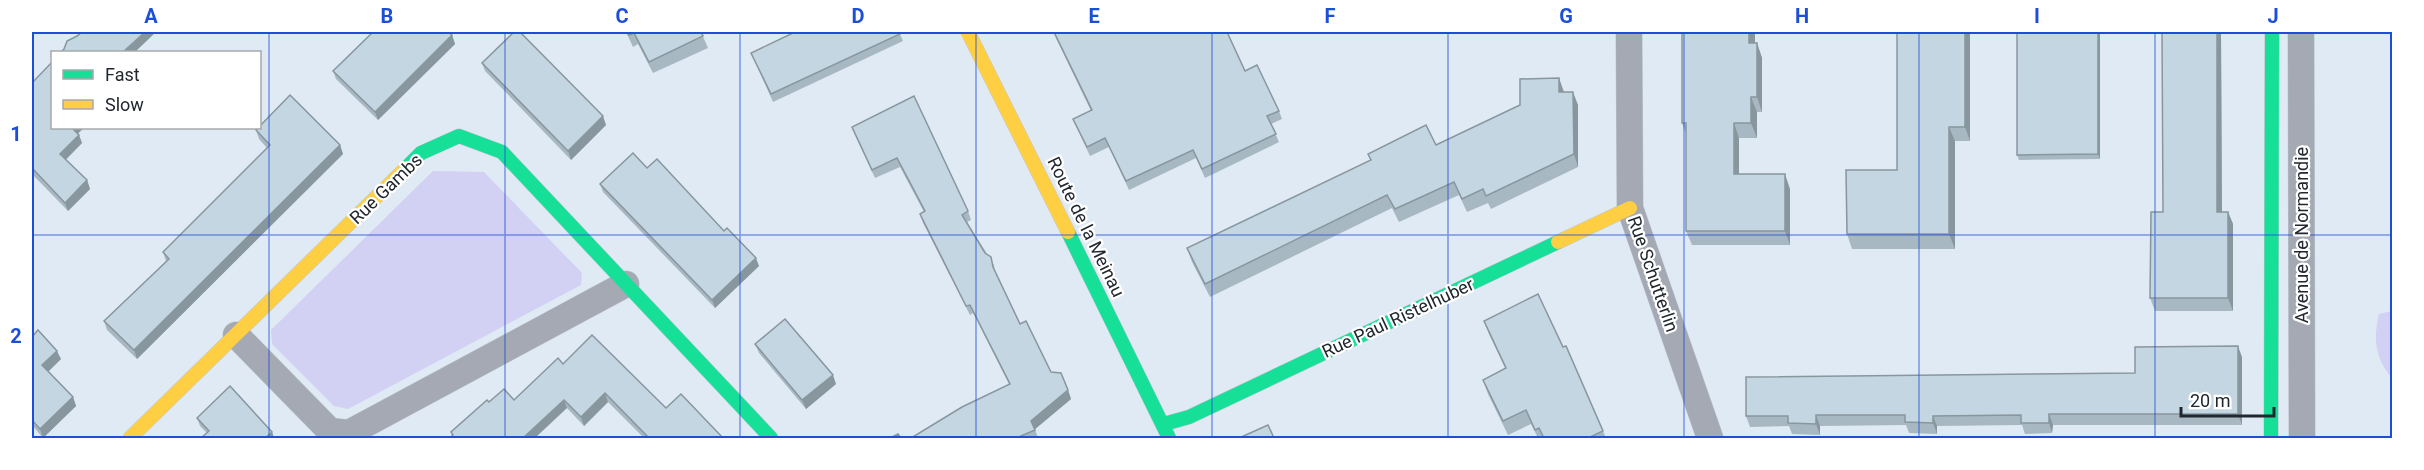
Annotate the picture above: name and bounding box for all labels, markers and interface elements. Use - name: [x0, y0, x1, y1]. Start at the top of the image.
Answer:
- text: A: [144, 4, 158, 28]
- text: B: [381, 4, 393, 28]
- text: C: [615, 4, 629, 28]
- text: D: [852, 4, 865, 28]
- text: E: [1088, 4, 1100, 28]
- text: F: [1325, 4, 1336, 28]
- text: G: [1559, 4, 1573, 28]
- text: H: [1795, 4, 1809, 28]
- text: I: [2034, 4, 2040, 28]
- text: J: [2267, 4, 2279, 28]
- legend: [51, 51, 261, 129]
- text: Fast: [105, 64, 140, 85]
- text: Slow: [105, 94, 144, 115]
- text: 1: [10, 122, 22, 146]
- street label: Avenue de Normandie: [2291, 147, 2312, 323]
- street label: Rue Gambs: [345, 149, 426, 228]
- street label: Route de la Meinau: [1043, 153, 1129, 300]
- street label: Rue Schutterlin: [1624, 213, 1683, 335]
- street label: Rue Paul Ristelhuber: [1319, 273, 1477, 362]
- text: 2: [10, 324, 22, 348]
- scale bar: [2181, 380, 2274, 418]
- text: 20 m: [2190, 390, 2230, 411]

